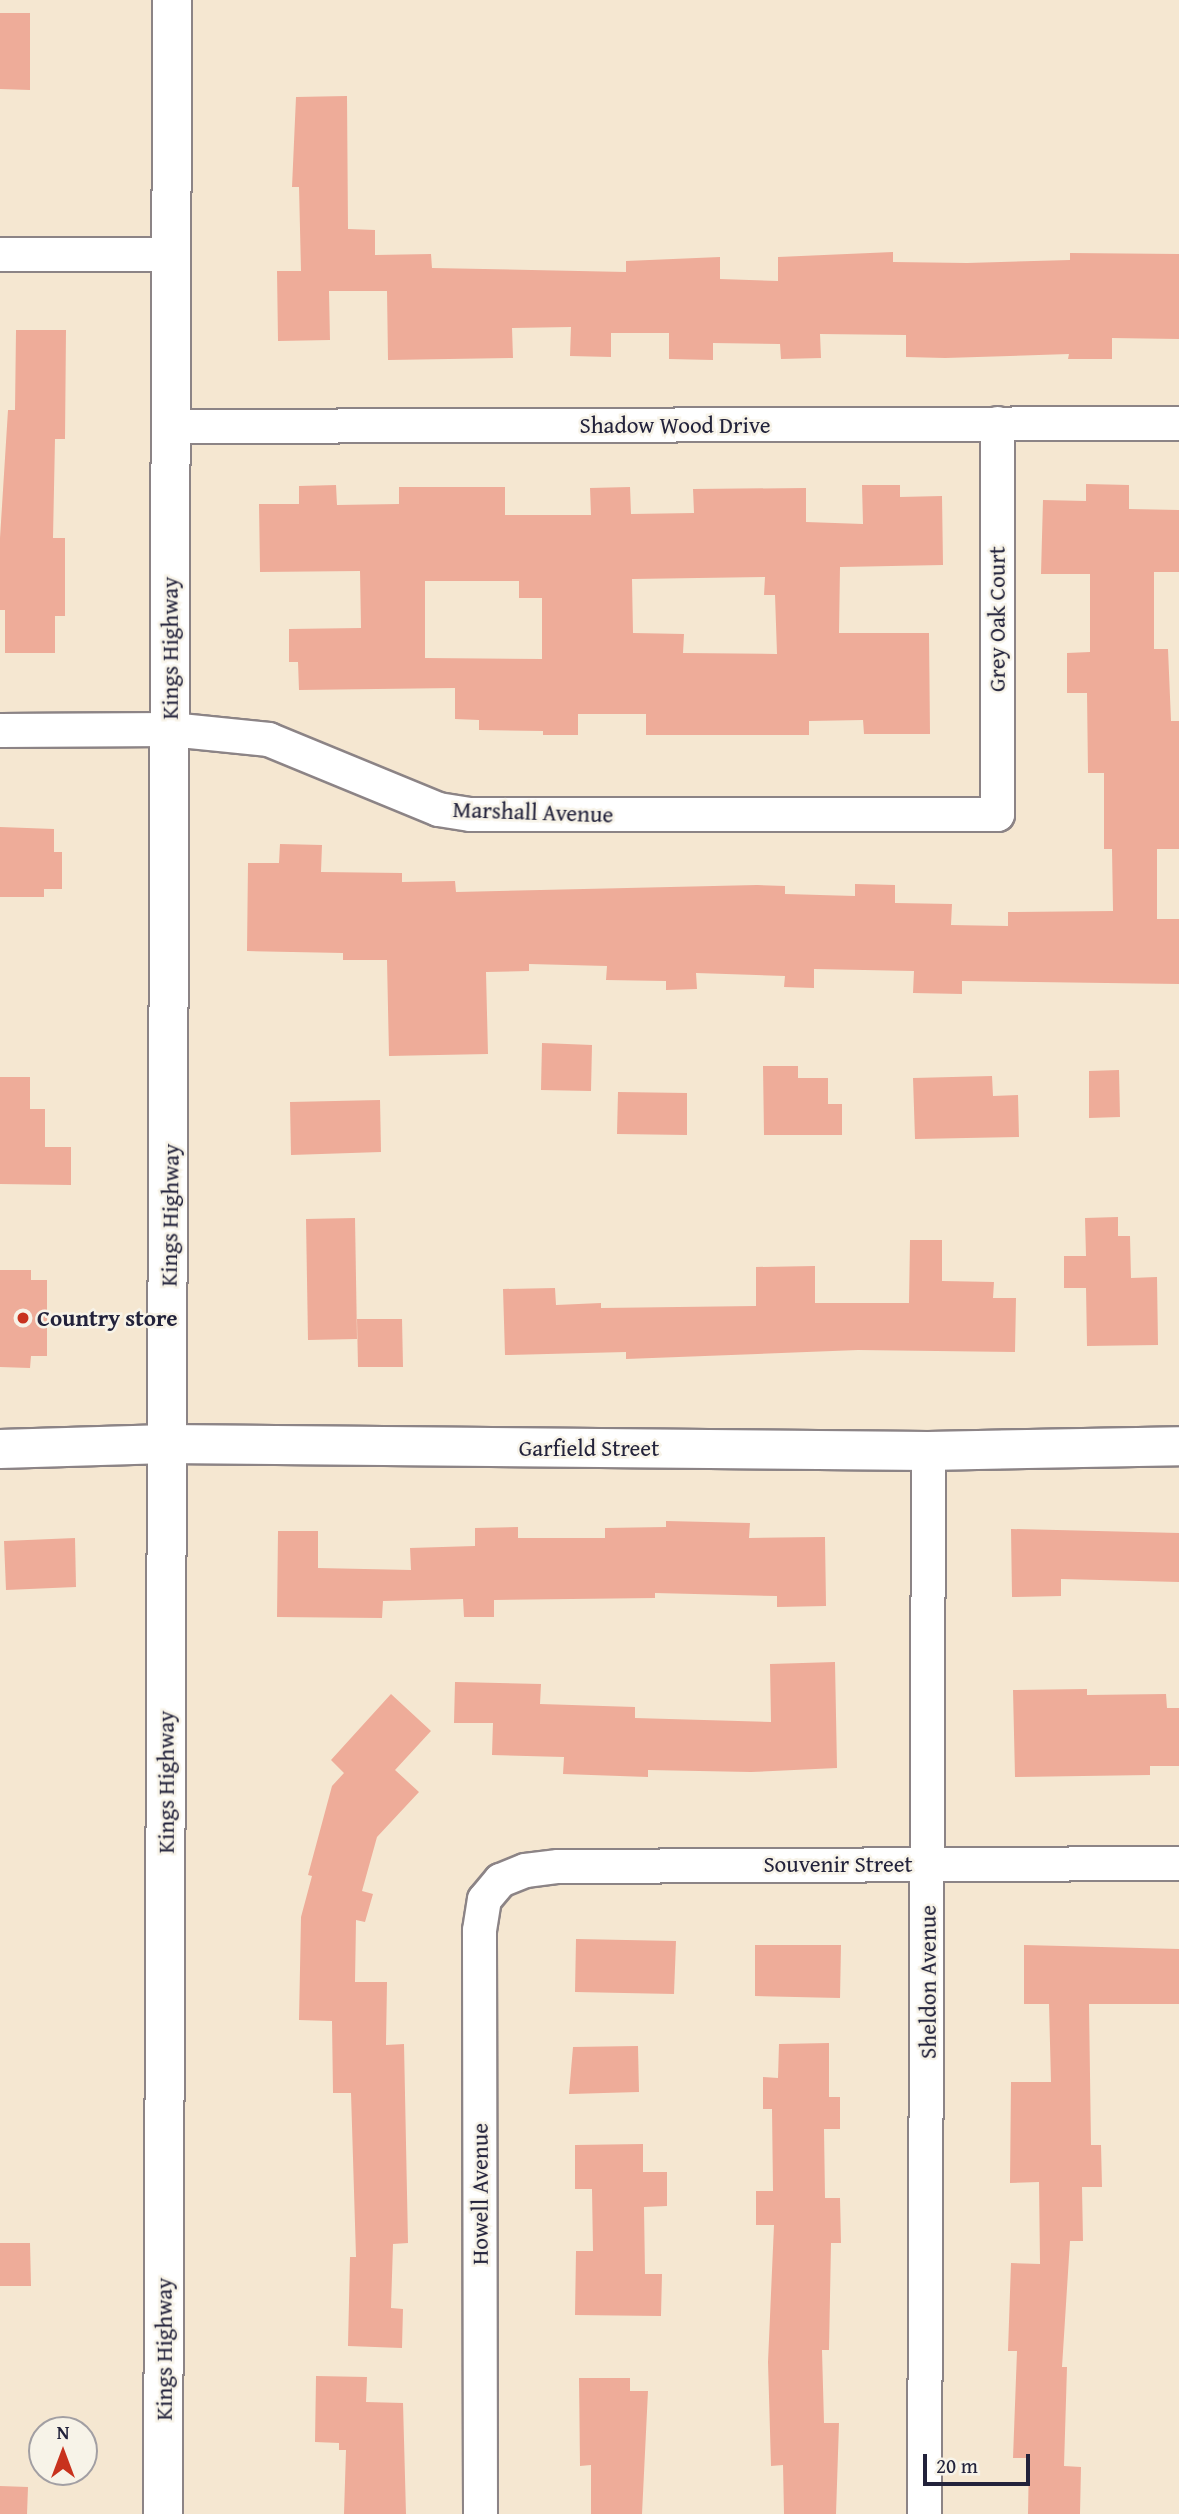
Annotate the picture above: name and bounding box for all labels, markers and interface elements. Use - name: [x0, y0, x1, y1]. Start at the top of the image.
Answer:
- street label: Shadow Wood Drive: [579, 411, 771, 439]
- street label: Grey Oak Court: [983, 546, 1011, 692]
- street label: Kings Highway: [156, 576, 184, 720]
- street label: Marshall Avenue: [452, 795, 614, 829]
- street label: Kings Highway: [155, 1143, 185, 1287]
- place label: Country store: [37, 1304, 178, 1332]
- marker: Country store: [15, 1310, 31, 1326]
- street label: Garfield Street: [519, 1434, 659, 1462]
- street label: Kings Highway: [152, 1710, 180, 1854]
- street label: Souvenir Street: [763, 1850, 913, 1878]
- street label: Sheldon Avenue: [914, 1905, 942, 2059]
- street label: Howell Avenue: [466, 2123, 494, 2265]
- street label: Kings Highway: [150, 2277, 178, 2421]
- north arrow: [28, 2416, 98, 2486]
- text: N: [57, 2418, 69, 2446]
- scale bar: [927, 2440, 1034, 2484]
- text: 20 m: [936, 2450, 978, 2481]

